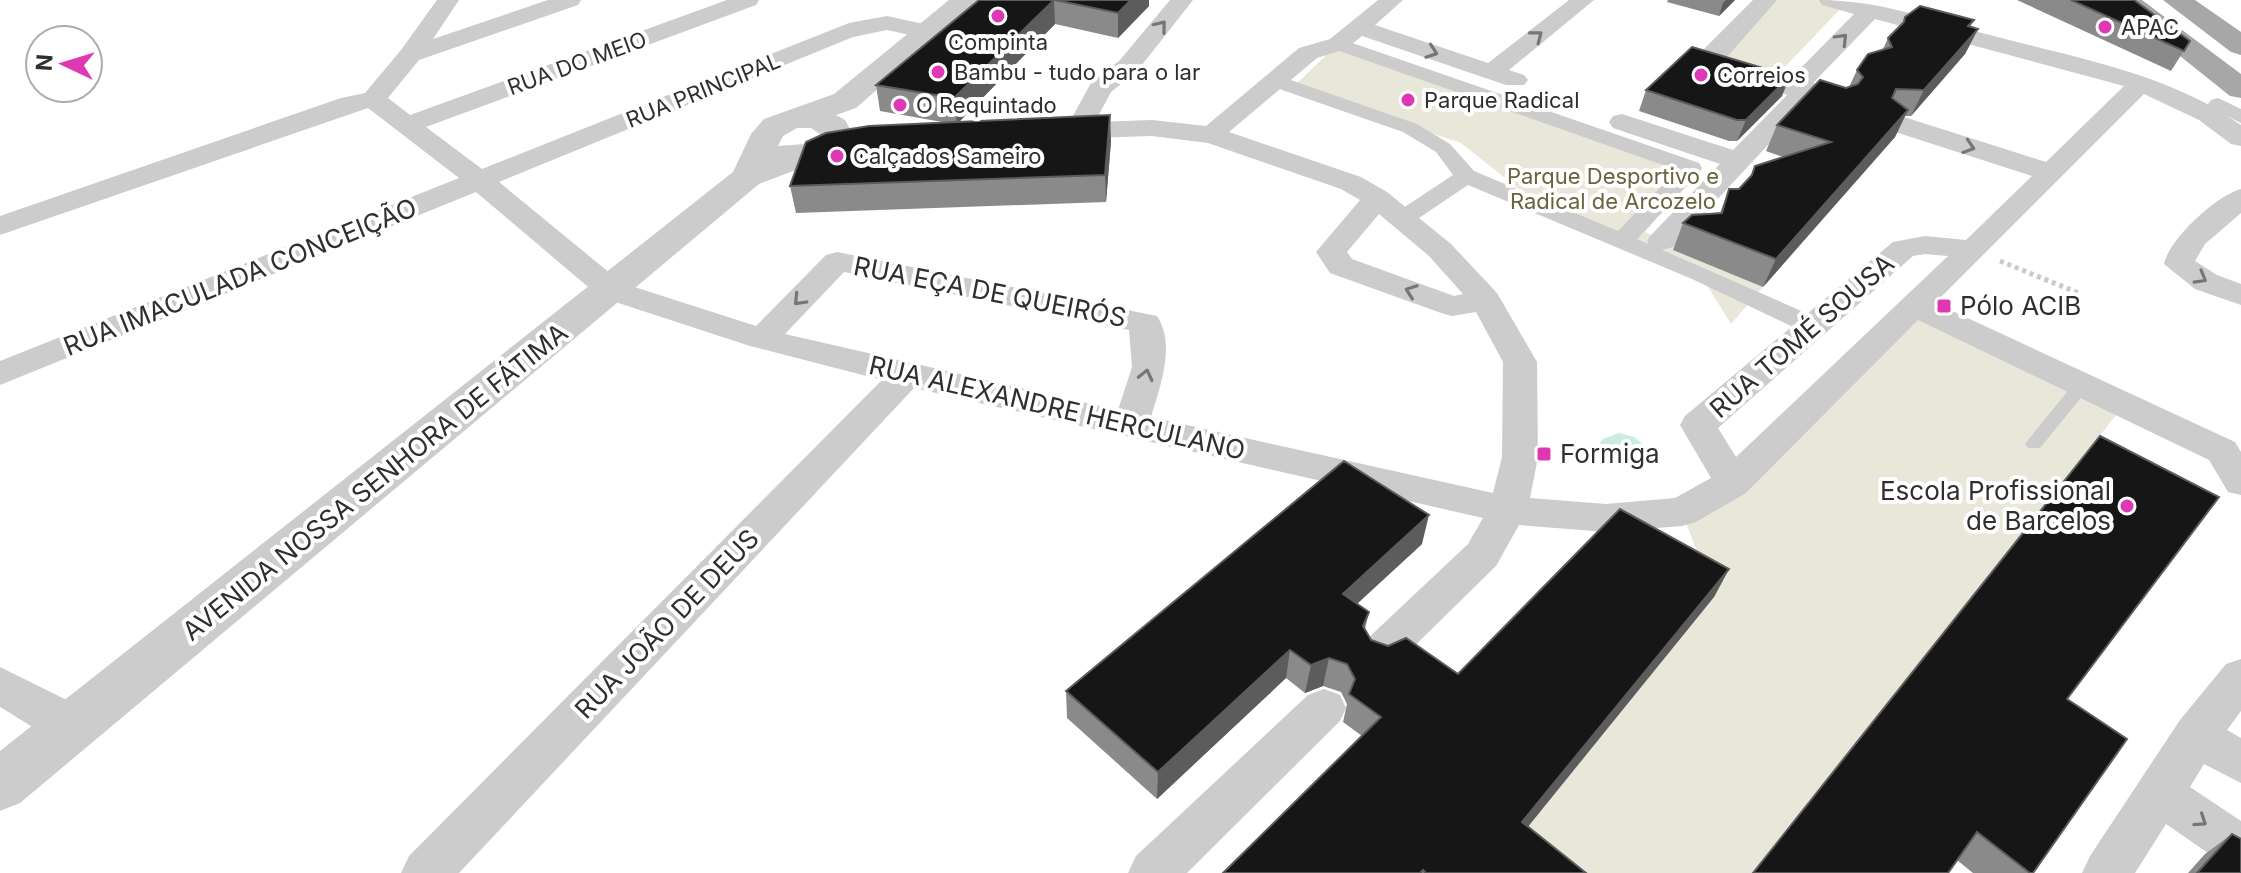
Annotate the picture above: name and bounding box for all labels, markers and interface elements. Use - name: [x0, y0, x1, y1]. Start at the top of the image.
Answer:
- marker: Compinta: [989, 7, 1007, 25]
- place label: APAC: [2121, 14, 2179, 40]
- marker: APAC: [2096, 18, 2114, 36]
- one-way arrow: [1151, 21, 1165, 36]
- north arrow: [24, 24, 104, 104]
- street label: RUA DO MEIO: [504, 26, 650, 100]
- place label: Compinta: [948, 29, 1048, 55]
- one-way arrow: [1528, 31, 1542, 46]
- one-way arrow: [1833, 34, 1847, 48]
- one-way arrow: [1425, 43, 1439, 59]
- street label: RUA PRINCIPAL: [622, 47, 784, 133]
- text: N: [30, 53, 58, 72]
- place label: Bambu - tudo para o lar: [954, 59, 1200, 85]
- place label: Correios: [1717, 62, 1806, 88]
- marker: Bambu - tudo para o lar: [929, 63, 947, 81]
- marker: Correios: [1692, 66, 1710, 84]
- place label: Parque Radical: [1424, 87, 1579, 113]
- marker: Parque Radical: [1399, 91, 1417, 109]
- place label: O Requintado: [916, 92, 1057, 118]
- marker: O Requintado: [891, 96, 909, 114]
- one-way arrow: [1962, 138, 1976, 154]
- place label: Calçados Sameiro: [853, 143, 1041, 169]
- marker: Calçados Sameiro: [828, 147, 846, 165]
- park label: Parque Desportivo e Radical de Arcozelo: [1507, 163, 1719, 214]
- street label: RUA IMACULADA CONCEIÇÃO: [59, 191, 421, 362]
- street label: RUA TOMÉ SOUSA: [1703, 247, 1900, 424]
- street label: RUA EÇA DE QUEIRÓS: [851, 250, 1129, 333]
- one-way arrow: [2192, 268, 2207, 284]
- one-way arrow: [1404, 284, 1418, 301]
- place label: Pólo ACIB: [1960, 290, 2081, 321]
- one-way arrow: [794, 291, 809, 305]
- marker: Pólo ACIB: [1935, 297, 1953, 315]
- street label: AVENIDA NOSSA SENHORA DE FÁTIMA: [176, 317, 573, 647]
- street label: RUA ALEXANDRE HERCULANO: [866, 349, 1248, 466]
- one-way arrow: [1137, 369, 1154, 383]
- place label: Formiga: [1560, 438, 1660, 469]
- marker: Formiga: [1535, 445, 1553, 463]
- place label: Escola Profissional de Barcelos: [1880, 475, 2111, 536]
- marker: Escola Profissional de Barcelos: [2118, 497, 2136, 515]
- street label: RUA JOÃO DE DEUS: [568, 523, 765, 725]
- one-way arrow: [2193, 811, 2207, 826]

